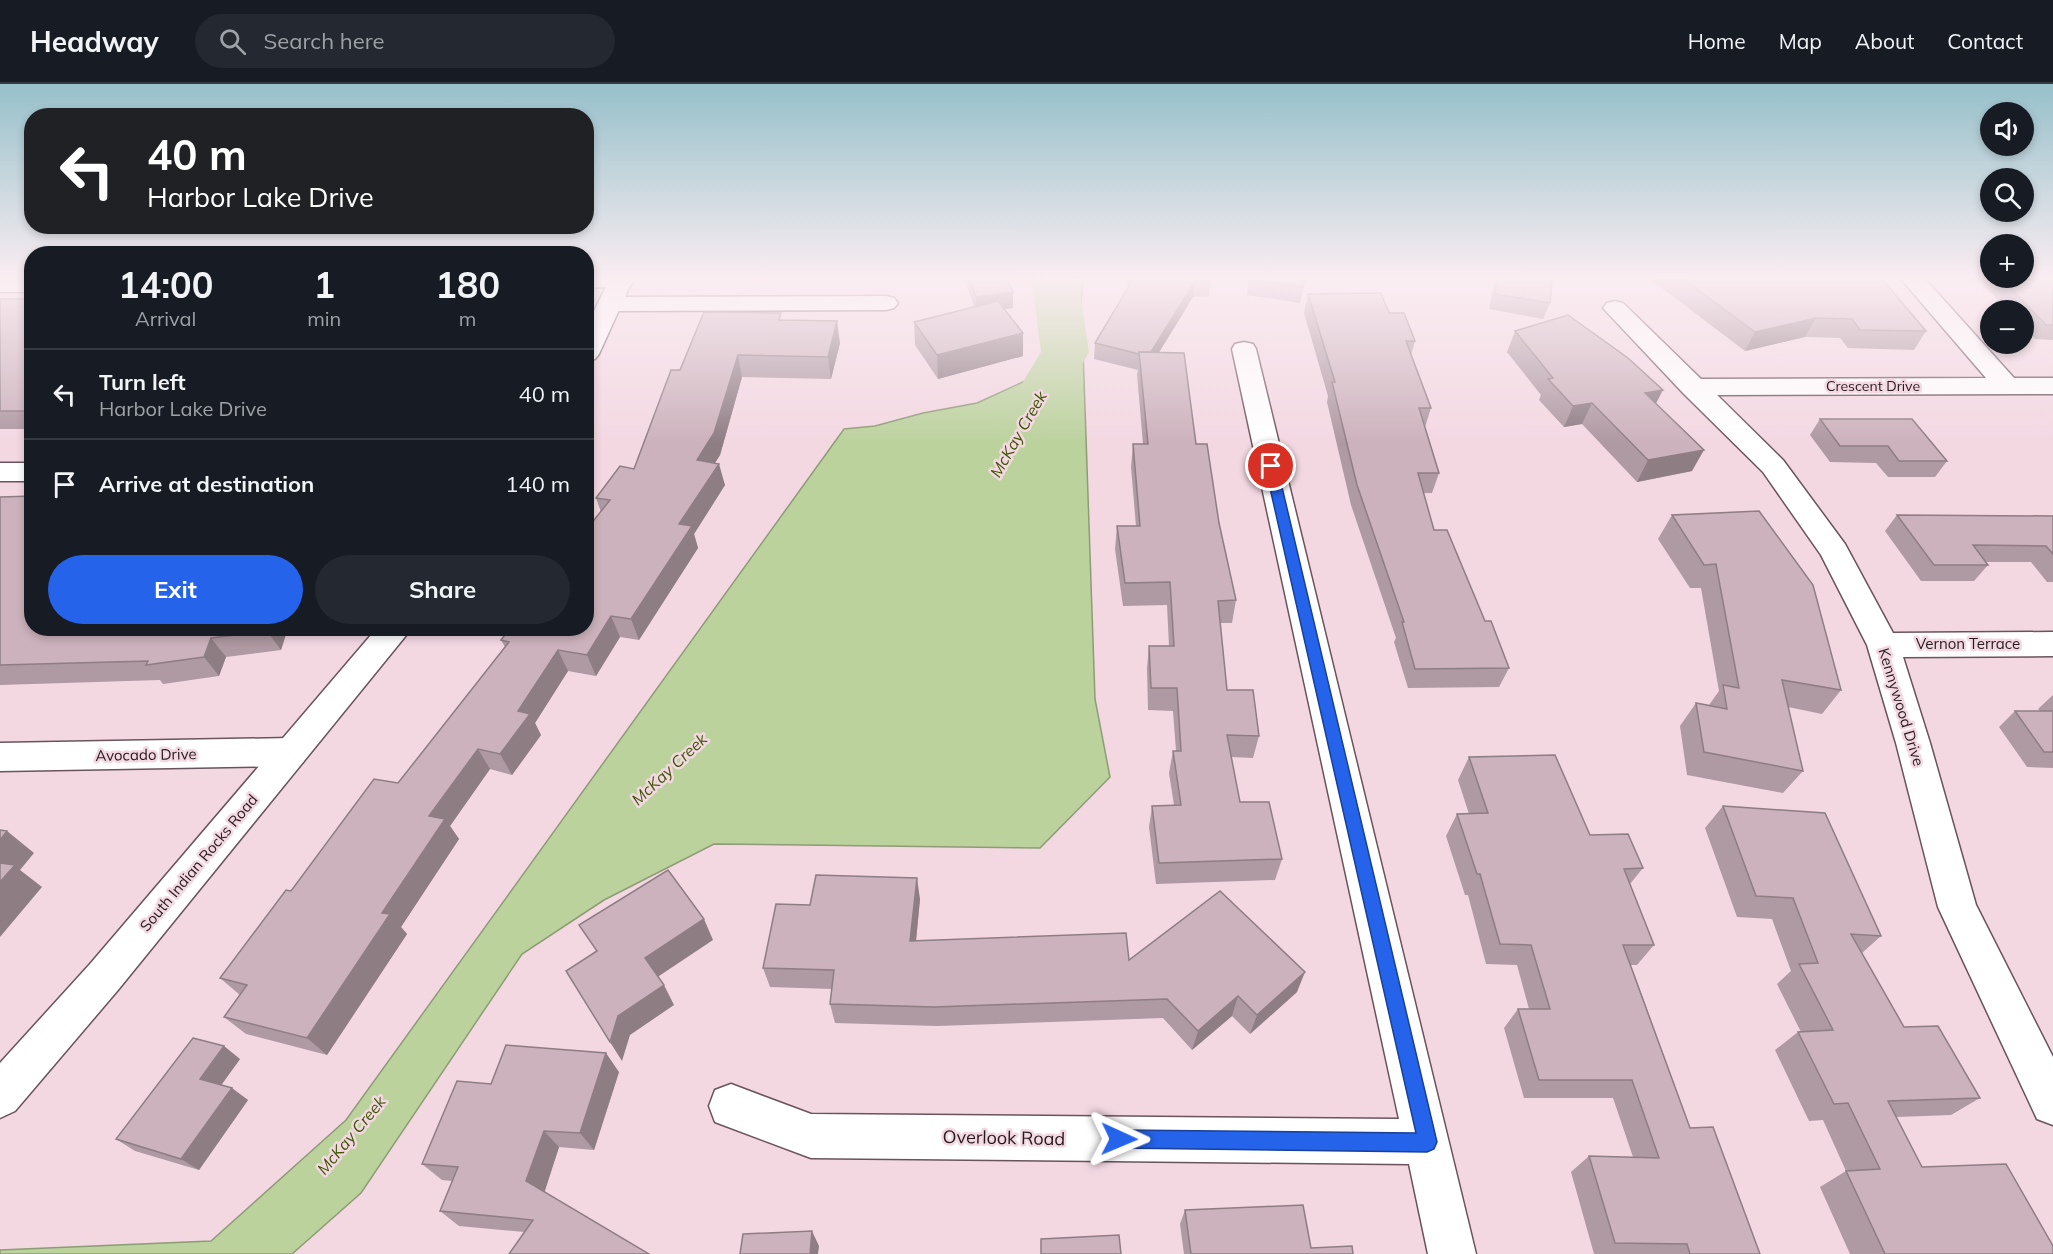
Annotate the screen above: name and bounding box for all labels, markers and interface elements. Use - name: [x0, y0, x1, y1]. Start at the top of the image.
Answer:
- search box: [195, 14, 615, 68]
- text: Headway: [30, 24, 159, 59]
- icon: search: [216, 25, 249, 58]
- text: Search here: [264, 27, 385, 55]
- text: Home: [1688, 28, 1746, 54]
- text: Map: [1779, 28, 1822, 54]
- text: About: [1855, 28, 1914, 54]
- text: Contact: [1947, 28, 2023, 54]
- map controls: [1980, 102, 2034, 354]
- button: sound: [1980, 102, 2034, 156]
- text: 40 m: [147, 128, 247, 181]
- icon: left: [48, 132, 126, 210]
- button: search: [1980, 168, 2034, 222]
- text: Harbor Lake Drive: [147, 180, 374, 214]
- button: +: [1980, 234, 2034, 288]
- text: 14:00: [118, 262, 213, 307]
- text: 1: [313, 262, 335, 307]
- text: 180: [435, 262, 500, 307]
- button: −: [1980, 300, 2034, 354]
- text: Arrival: [135, 306, 196, 331]
- text: min: [307, 306, 341, 331]
- text: m: [459, 306, 476, 331]
- text: Turn left: [99, 368, 186, 396]
- street label: Crescent Drive: [1826, 377, 1920, 395]
- icon: left: [48, 378, 81, 411]
- text: 40 m: [519, 380, 570, 408]
- water label: McKay Creek: [985, 387, 1051, 481]
- text: Harbor Lake Drive: [99, 396, 267, 421]
- pin: [1245, 440, 1296, 491]
- icon: arrive: [1254, 449, 1287, 482]
- icon: arrive: [48, 468, 81, 501]
- text: Arrive at destination: [99, 470, 314, 498]
- text: 140 m: [505, 470, 570, 498]
- button: Exit: [48, 555, 303, 624]
- button: Share: [315, 555, 570, 624]
- street label: Vernon Terrace: [1916, 634, 2020, 653]
- street label: Kennywood Drive: [1875, 646, 1928, 768]
- water label: McKay Creek: [627, 728, 712, 809]
- street label: Avocado Drive: [95, 744, 197, 765]
- street label: South Indian Rocks Road: [136, 790, 262, 935]
- water label: McKay Creek: [312, 1091, 390, 1178]
- position arrow: [1087, 1107, 1151, 1171]
- street label: Overlook Road: [943, 1125, 1065, 1150]

